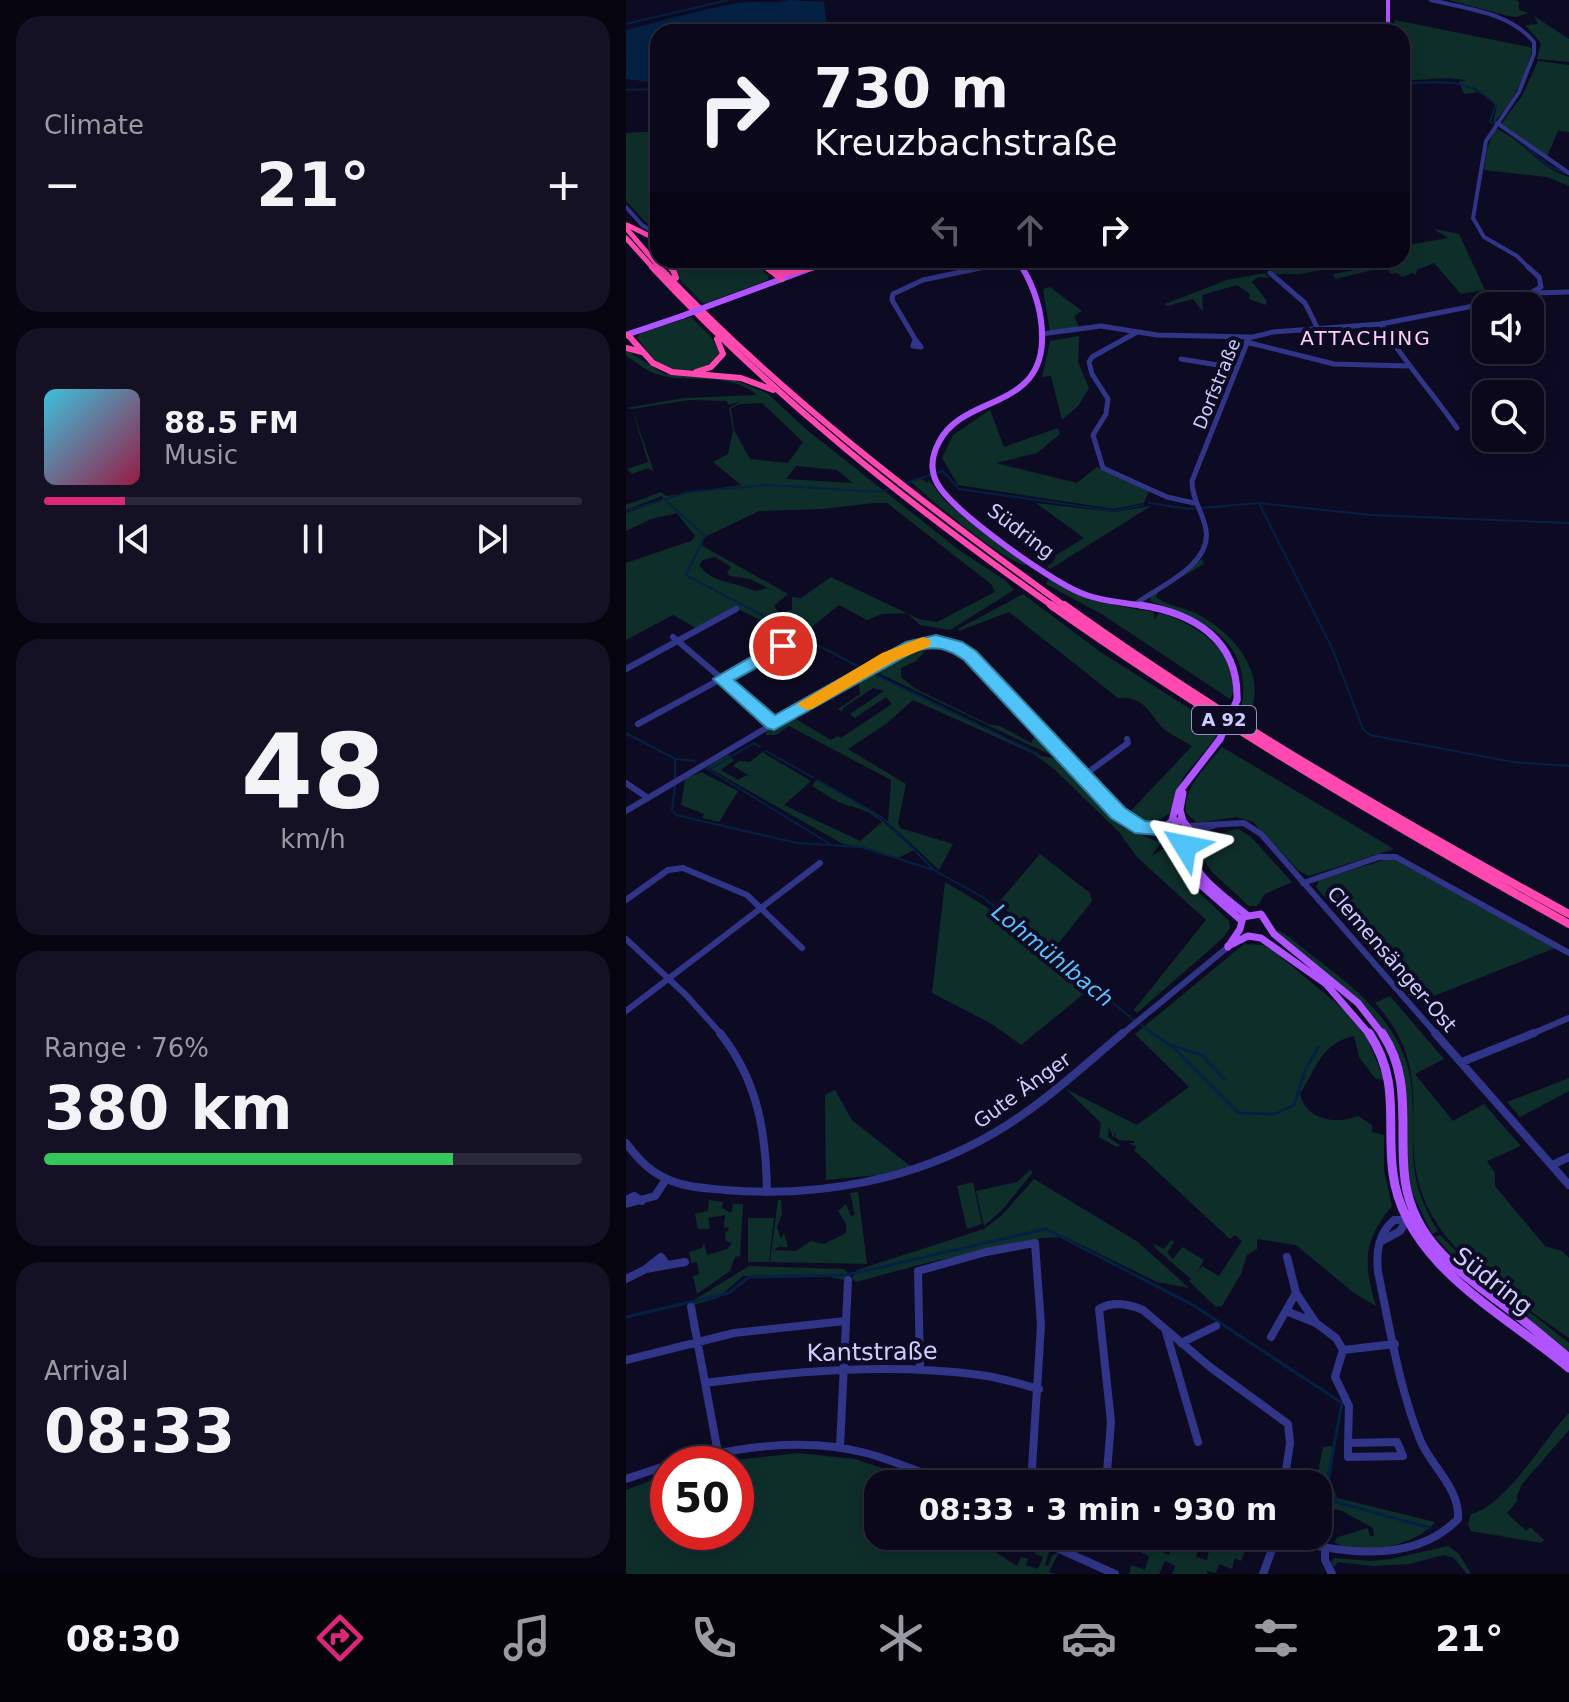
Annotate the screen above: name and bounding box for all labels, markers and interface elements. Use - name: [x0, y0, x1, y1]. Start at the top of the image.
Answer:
- text: 730 m: [814, 55, 1009, 120]
- icon: right: [682, 56, 786, 160]
- text: Climate: [44, 110, 144, 140]
- text: Kreuzbachstraße: [814, 122, 1118, 163]
- text: 21°: [256, 150, 370, 220]
- text: −: [44, 159, 81, 210]
- text: +: [545, 159, 582, 210]
- icon: left: [924, 208, 968, 252]
- icon: ahead: [1008, 208, 1052, 252]
- icon: right: [1092, 208, 1136, 252]
- map controls: [1472, 292, 1544, 452]
- button: sound: [1472, 292, 1544, 364]
- district label: ATTACHING: [1300, 326, 1432, 350]
- street label: Dorfstraße: [1189, 335, 1244, 432]
- button: search: [1472, 380, 1544, 452]
- text: 88.5 FM: [164, 405, 299, 440]
- text: Music: [164, 440, 238, 470]
- street label: Südring: [983, 498, 1059, 564]
- icon: previous: [112, 517, 156, 561]
- icon: pause: [291, 517, 335, 561]
- icon: next: [470, 517, 514, 561]
- pin: [749, 612, 817, 680]
- icon: arrive: [761, 624, 805, 668]
- road number: A 92: [1192, 706, 1256, 734]
- text: 48: [241, 711, 385, 833]
- position arrow: [1143, 804, 1227, 888]
- text: km/h: [280, 824, 346, 854]
- street label: Clemensänger-Ost: [1322, 881, 1462, 1037]
- water label: Lohmühlbach: [987, 899, 1118, 1012]
- text: Range · 76%: [44, 1033, 209, 1063]
- street label: Gute Änger: [969, 1046, 1076, 1133]
- text: 380 km: [44, 1073, 293, 1143]
- street label: Südring: [1448, 1241, 1538, 1321]
- street label: Kantstraße: [806, 1337, 938, 1367]
- text: Arrival: [44, 1356, 128, 1386]
- text: 08:33: [44, 1396, 235, 1466]
- speed limit sign: 50: [650, 1446, 754, 1550]
- text: 08:33 · 3 min · 930 m: [919, 1492, 1277, 1527]
- icon: directions: [312, 1610, 368, 1666]
- icon: music: [499, 1610, 555, 1666]
- icon: phone: [686, 1610, 742, 1666]
- icon: climate: [873, 1610, 929, 1666]
- icon: car: [1061, 1610, 1117, 1666]
- icon: filters: [1248, 1610, 1304, 1666]
- text: 08:30: [66, 1618, 180, 1659]
- text: 21°: [1435, 1618, 1503, 1659]

